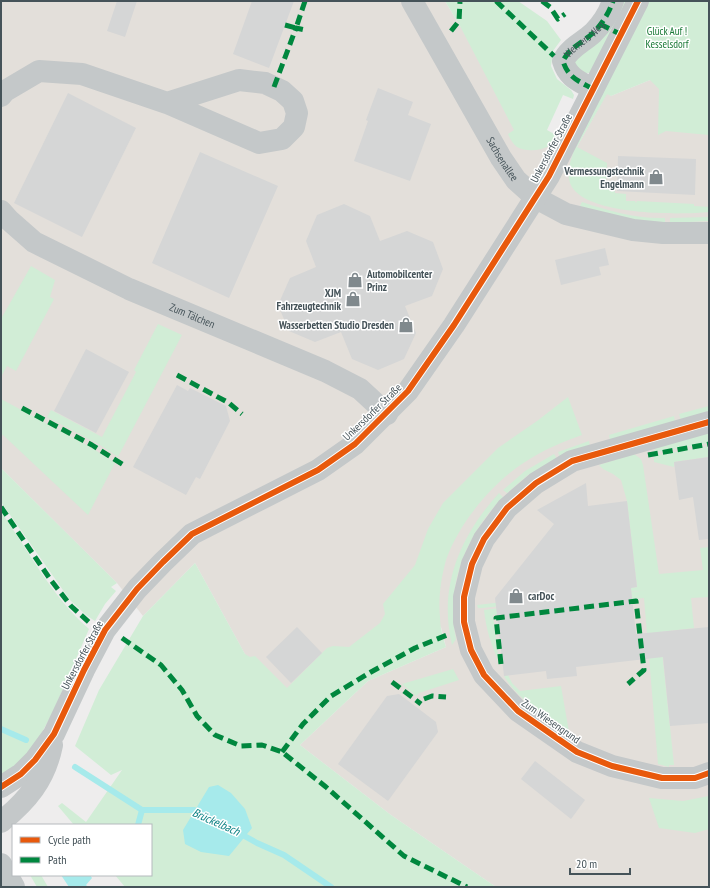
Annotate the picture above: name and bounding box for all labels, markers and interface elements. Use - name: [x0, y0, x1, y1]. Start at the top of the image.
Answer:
- street label: Werners Weg: [561, 18, 608, 60]
- park label: Glück Auf ! Kesselsdorf: [645, 24, 690, 51]
- street label: Unkersdorfer Straße: [527, 111, 575, 185]
- street label: Sachsenallee: [483, 134, 522, 184]
- place label: Vermessungstechnik Engelmann: [563, 164, 644, 191]
- shop icon: Vermessungstechnik Engelmann: [647, 168, 665, 186]
- place label: Automobilcenter Prinz: [366, 267, 433, 294]
- shop icon: Automobilcenter Prinz: [346, 271, 364, 289]
- place label: XJM Fahrzeugtechnik: [276, 286, 341, 313]
- shop icon: XJM Fahrzeugtechnik: [344, 290, 362, 308]
- street label: Zum Tälchen: [167, 300, 217, 331]
- shop icon: Wasserbetten Studio Dresden: [397, 316, 415, 334]
- place label: Wasserbetten Studio Dresden: [278, 318, 394, 332]
- street label: Unkersdorfer Straße: [340, 380, 405, 444]
- shop icon: carDoc: [507, 587, 525, 605]
- place label: carDoc: [528, 589, 554, 603]
- street label: Unkersdorfer Straße: [58, 618, 106, 692]
- street label: Zum Wiesengrund: [519, 696, 583, 746]
- water label: Brückelbach: [190, 804, 243, 839]
- legend: [12, 824, 152, 876]
- text: Cycle path: [48, 832, 91, 847]
- scale bar: [570, 850, 630, 876]
- text: Path: [48, 852, 66, 867]
- text: 20 m: [576, 856, 597, 871]

